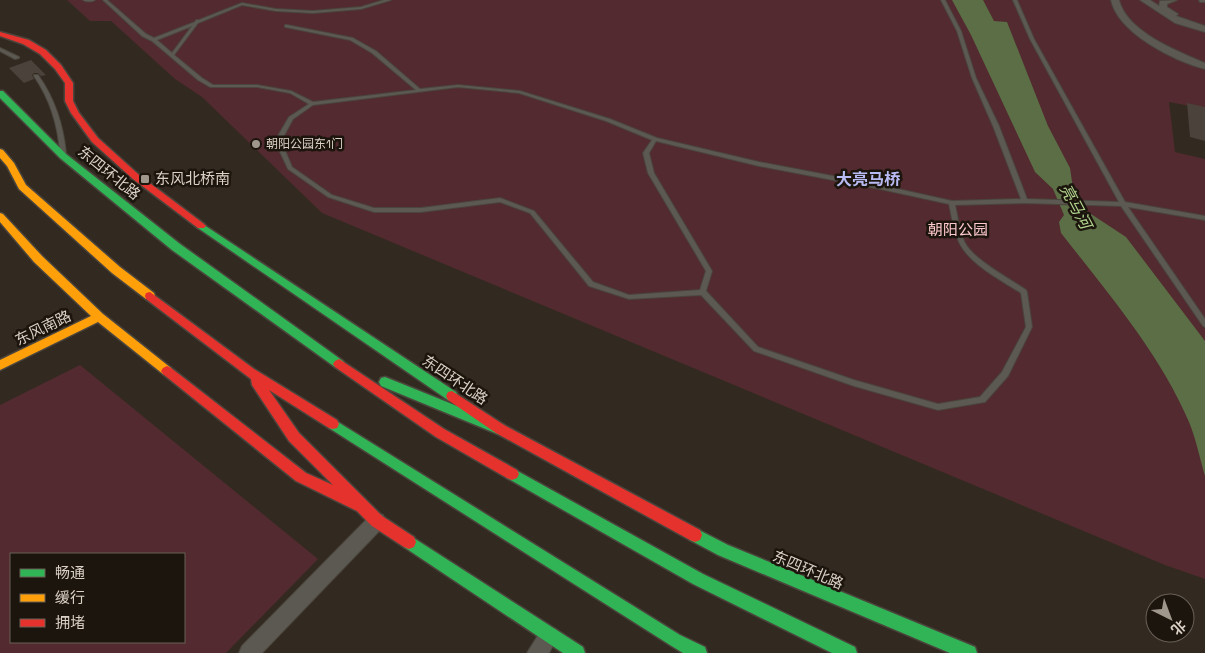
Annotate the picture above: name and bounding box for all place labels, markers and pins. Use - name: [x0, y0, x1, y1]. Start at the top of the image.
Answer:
- place label: 朝阳公园东1门: [266, 136, 343, 152]
- marker: 朝阳公园东1门: [250, 138, 262, 150]
- place label: 东风北桥南: [155, 169, 230, 188]
- marker: 东风北桥南: [139, 173, 151, 185]

